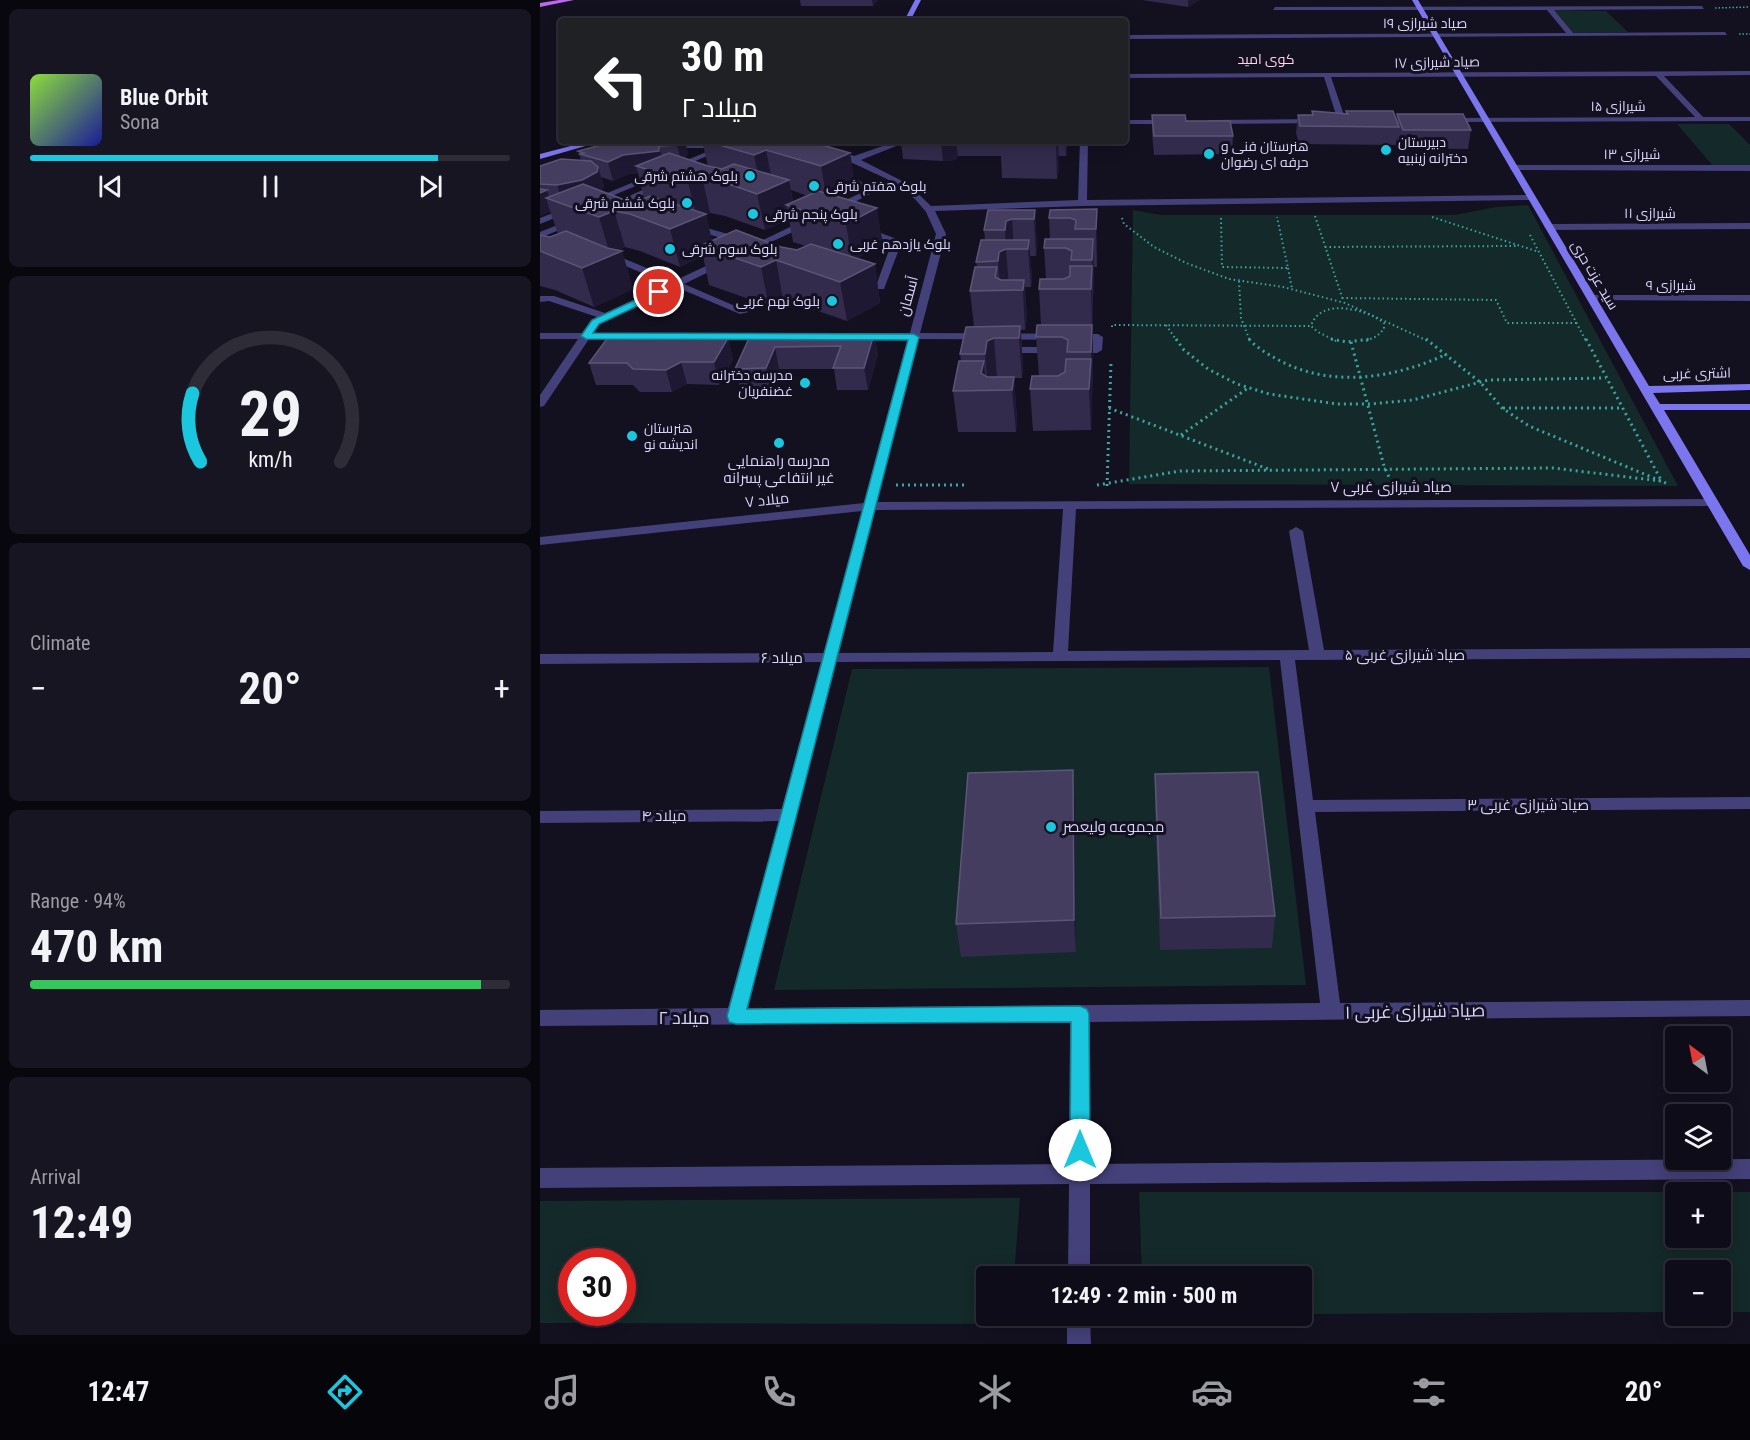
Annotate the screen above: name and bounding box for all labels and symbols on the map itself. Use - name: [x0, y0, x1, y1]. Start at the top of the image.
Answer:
- street label: صیاد شیرازی ۱۹: [1383, 15, 1467, 31]
- district label: کوی امید: [1238, 51, 1294, 67]
- street label: صیاد شیرازی ۱۷: [1394, 53, 1480, 71]
- street label: شیرازی ۱۵: [1590, 98, 1646, 114]
- place label: دبیرستان دخترانه زینبیه: [1398, 134, 1468, 166]
- place label: هنرستان فنی و حرفه ای رضوان: [1221, 138, 1309, 170]
- marker: دبیرستان دخترانه زینبیه: [1379, 143, 1393, 157]
- street label: شیرازی ۱۳: [1604, 146, 1660, 162]
- marker: هنرستان فنی و حرفه ای رضوان: [1202, 147, 1216, 161]
- place label: بلوک هشتم شرقی: [634, 168, 738, 186]
- marker: بلوک هشتم شرقی: [743, 169, 757, 183]
- place label: بلوک هفتم شرقی: [826, 178, 927, 196]
- marker: بلوک هفتم شرقی: [807, 179, 821, 193]
- place label: بلوک ششم شرقی: [575, 195, 675, 213]
- marker: بلوک ششم شرقی: [680, 196, 694, 210]
- street label: شیرازی ۱۱: [1624, 205, 1676, 221]
- place label: بلوک پنجم شرقی: [765, 206, 858, 224]
- marker: بلوک پنجم شرقی: [746, 207, 760, 221]
- place label: بلوک یازدهم غربی: [850, 236, 951, 254]
- marker: بلوک یازدهم غربی: [831, 237, 845, 251]
- street label: سید عزت حری: [1568, 238, 1622, 312]
- place label: بلوک سوم شرقی: [682, 241, 778, 259]
- marker: بلوک سوم شرقی: [663, 242, 677, 256]
- pin: [633, 266, 684, 317]
- street label: آسمان: [894, 274, 923, 318]
- street label: شیرازی ۹: [1646, 277, 1696, 293]
- place label: بلوک نهم غربی: [736, 293, 820, 311]
- marker: بلوک نهم غربی: [825, 294, 839, 308]
- street label: اشتری غربی: [1663, 364, 1731, 382]
- place label: مدرسه دخترانه غضنفریان: [712, 367, 793, 399]
- marker: مدرسه دخترانه غضنفریان: [798, 376, 812, 390]
- place label: هنرستان اندیشه نو: [644, 420, 698, 452]
- marker: هنرستان اندیشه نو: [625, 429, 639, 443]
- marker: مدرسه راهنمایی غیر انتفاعی پسرانه: [772, 436, 786, 450]
- place label: مدرسه راهنمایی غیر انتفاعی پسرانه: [723, 452, 835, 488]
- street label: صیاد شیرازی غربی ۷: [1330, 478, 1452, 497]
- street label: میلاد ۷: [744, 489, 790, 511]
- street label: صیاد شیرازی غربی ۵: [1345, 646, 1465, 665]
- street label: میلاد ۶: [761, 649, 803, 667]
- street label: صیاد شیرازی غربی ۳: [1467, 796, 1589, 815]
- street label: میلاد ۴: [642, 807, 686, 825]
- place label: مجموعه ولیعصر: [1062, 818, 1165, 836]
- marker: مجموعه ولیعصر: [1044, 820, 1058, 834]
- street label: صیاد شیرازی غربی ۱: [1345, 999, 1485, 1024]
- street label: میلاد ۲: [658, 1007, 710, 1028]
- north arrow: [1665, 1026, 1731, 1092]
- position arrow: [1048, 1118, 1112, 1182]
- speed limit sign: 30: [558, 1248, 636, 1326]

